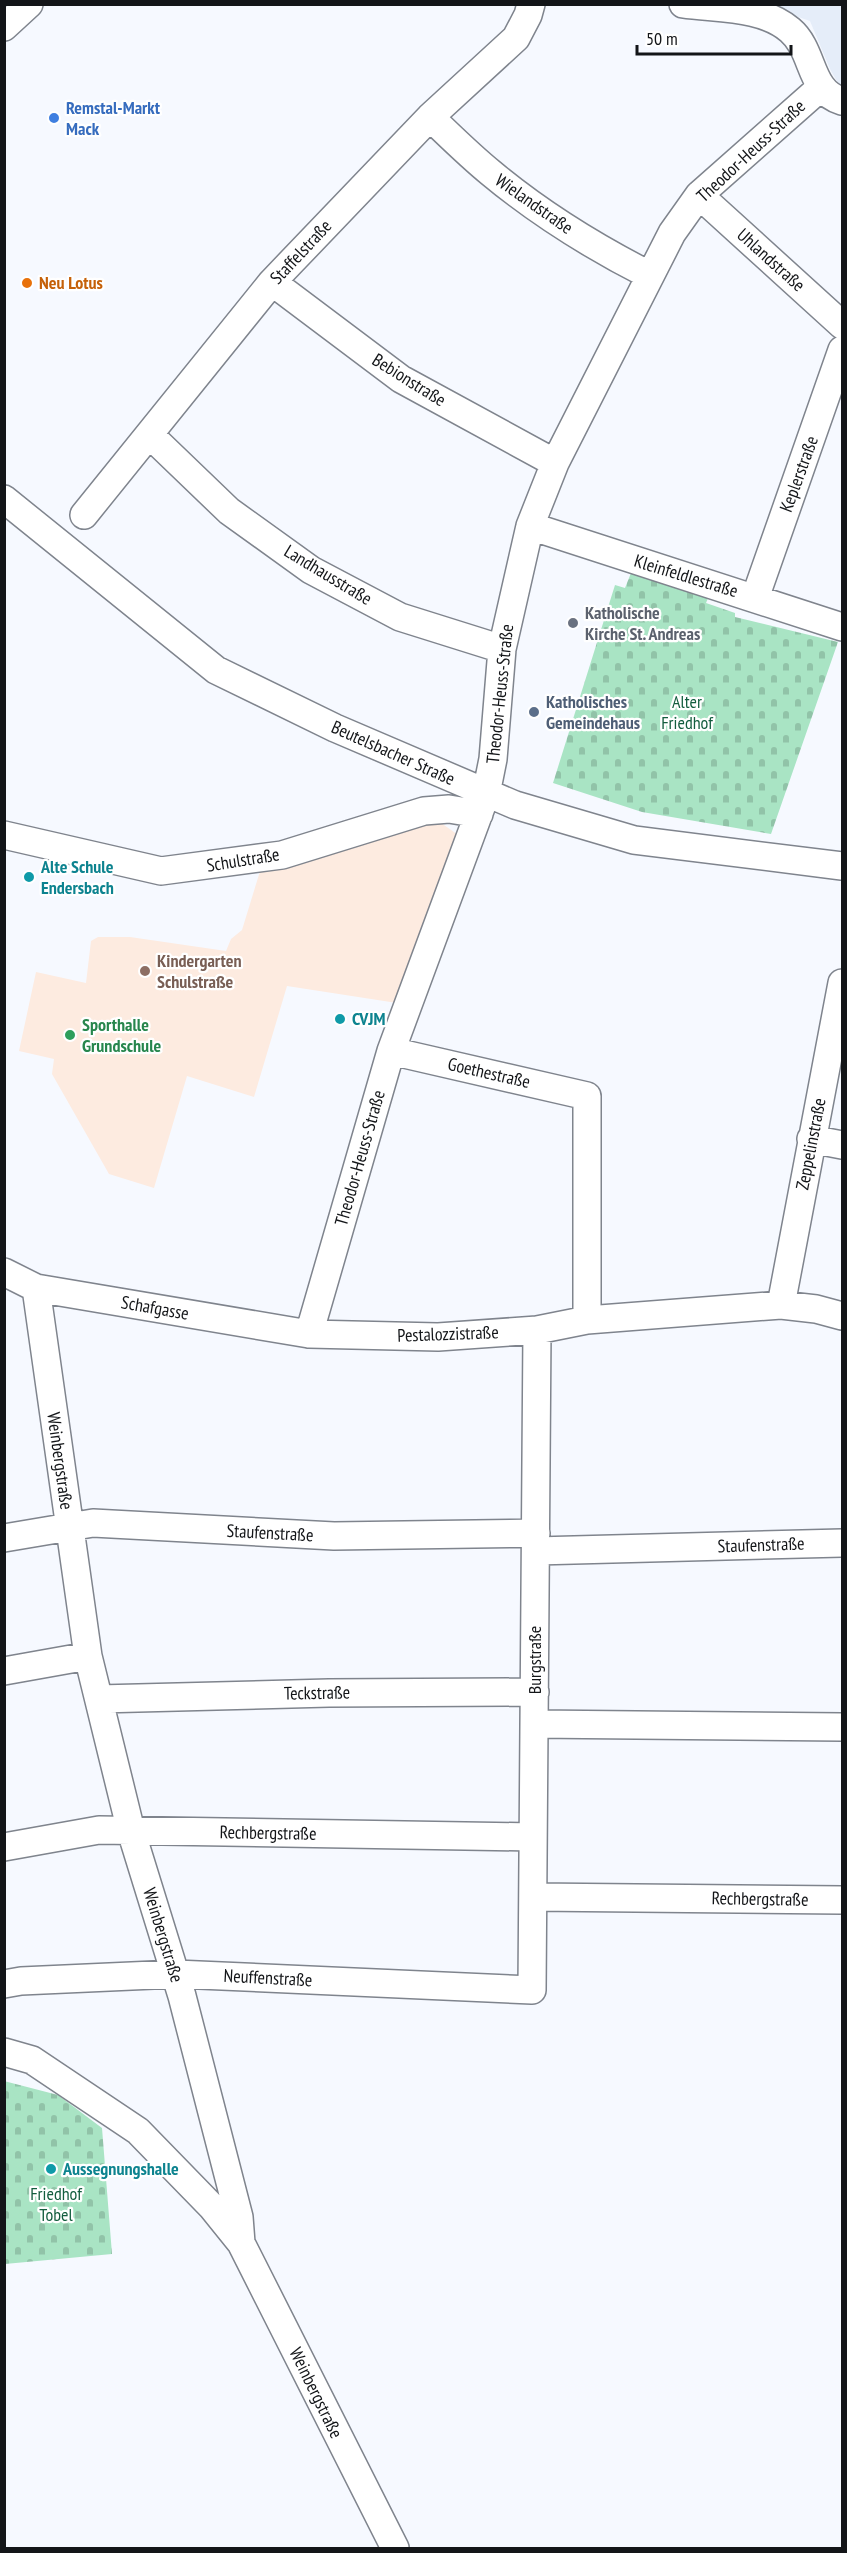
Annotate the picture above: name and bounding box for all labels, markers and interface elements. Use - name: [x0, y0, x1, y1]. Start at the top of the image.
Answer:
- scale bar: [637, 18, 792, 56]
- text: 50 m: [646, 27, 678, 50]
- street label: Theodor-Heuss-Straße: [692, 94, 810, 207]
- place label: Remstal-Markt Mack: [66, 96, 161, 140]
- marker: Remstal-Markt Mack: [47, 111, 61, 125]
- street label: Wielandstraße: [491, 168, 578, 239]
- street label: Staffelstraße: [265, 215, 336, 289]
- street label: Uhlandstraße: [733, 223, 810, 296]
- place label: Neu Lotus: [39, 271, 103, 294]
- marker: Neu Lotus: [20, 276, 34, 290]
- street label: Bebionstraße: [368, 348, 450, 411]
- street label: Keplerstraße: [774, 433, 823, 515]
- street label: Landhausstraße: [280, 539, 376, 610]
- street label: Kleinfeldlestraße: [632, 549, 741, 602]
- place label: Katholische Kirche St. Andreas: [585, 601, 700, 645]
- marker: Katholische Kirche St. Andreas: [566, 616, 580, 630]
- street label: Theodor-Heuss-Straße: [481, 623, 518, 765]
- place label: Katholisches Gemeindehaus: [546, 690, 640, 734]
- park label: Alter Friedhof: [661, 690, 714, 734]
- marker: Katholisches Gemeindehaus: [527, 705, 541, 719]
- street label: Beutelsbacher Straße: [328, 715, 459, 790]
- street label: Schulstraße: [205, 842, 281, 877]
- place label: Alte Schule Endersbach: [40, 855, 114, 899]
- marker: Alte Schule Endersbach: [22, 870, 36, 884]
- place label: Kindergarten Schulstraße: [157, 949, 242, 993]
- marker: Kindergarten Schulstraße: [138, 964, 152, 978]
- place label: CVJM: [352, 1007, 385, 1030]
- marker: CVJM: [333, 1012, 347, 1026]
- place label: Sporthalle Grundschule: [82, 1013, 162, 1057]
- marker: Sporthalle Grundschule: [63, 1028, 77, 1042]
- street label: Goethestraße: [446, 1052, 533, 1093]
- street label: Theodor-Heuss-Straße: [329, 1087, 390, 1228]
- street label: Zeppelinstraße: [790, 1096, 831, 1192]
- street label: Schafgasse: [119, 1290, 191, 1325]
- street label: Pestalozzistraße: [397, 1320, 499, 1347]
- street label: Weinbergstraße: [42, 1411, 79, 1511]
- street label: Staufenstraße: [226, 1519, 314, 1546]
- street label: Staufenstraße: [717, 1531, 805, 1558]
- street label: Burgstraße: [523, 1626, 546, 1694]
- street label: Teckstraße: [284, 1680, 350, 1705]
- street label: Rechbergstraße: [219, 1820, 317, 1845]
- street label: Weinbergstraße: [138, 1885, 189, 1985]
- street label: Rechbergstraße: [711, 1886, 809, 1911]
- street label: Neuffenstraße: [223, 1964, 313, 1991]
- place label: Aussegnungshalle: [62, 2157, 179, 2180]
- marker: Aussegnungshalle: [44, 2162, 58, 2176]
- park label: Friedhof Tobel: [30, 2182, 83, 2226]
- street label: Weinbergstraße: [285, 2344, 348, 2442]

